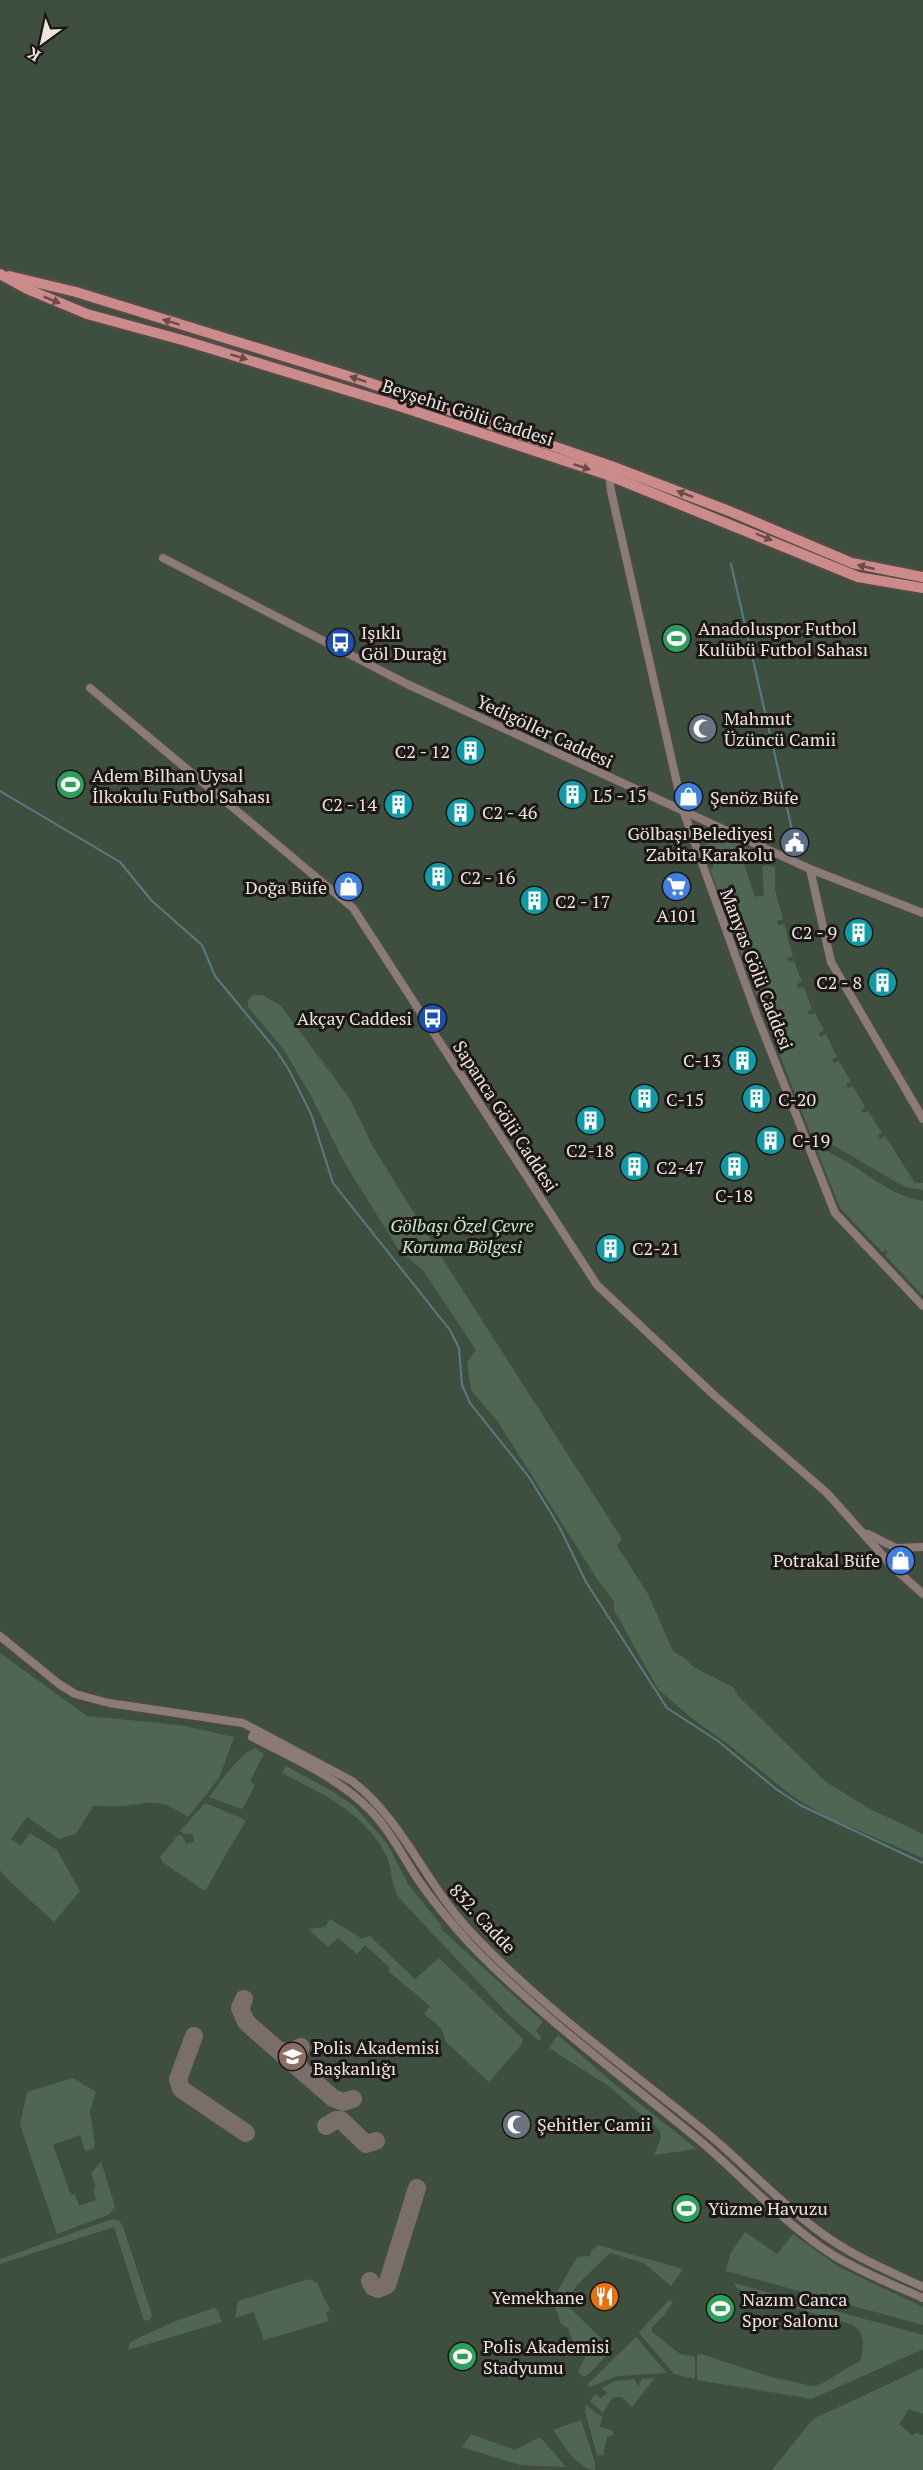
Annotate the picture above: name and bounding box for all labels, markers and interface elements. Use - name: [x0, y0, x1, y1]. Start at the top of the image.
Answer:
- north arrow: [12, 12, 72, 72]
- text: K: [23, 42, 45, 67]
- one-way arrow: [44, 295, 62, 305]
- one-way arrow: [162, 317, 180, 326]
- one-way arrow: [230, 353, 248, 362]
- street label: Beyşehir Gölü Caddesi: [379, 373, 557, 451]
- one-way arrow: [349, 374, 367, 383]
- one-way arrow: [573, 463, 591, 472]
- one-way arrow: [675, 489, 693, 499]
- one-way arrow: [755, 532, 773, 542]
- one-way arrow: [856, 561, 875, 571]
- place label: Anadoluspor Futbol Kulübü Futbol Sahası: [698, 616, 868, 661]
- place label: Işıklı Göl Durağı: [361, 620, 447, 665]
- sports icon: Anadoluspor Futbol Kulübü Futbol Sahası: [661, 622, 693, 654]
- bus stop icon: Işıklı Göl Durağı: [324, 626, 356, 658]
- street label: Yedigöller Caddesi: [473, 689, 617, 773]
- place label: Mahmut Üzüncü Camii: [724, 706, 836, 751]
- mosque icon: Mahmut Üzüncü Camii: [687, 712, 719, 744]
- building icon: C2 - 12: [455, 735, 487, 767]
- place label: C2 - 12: [395, 739, 450, 763]
- place label: Adem Bilhan Uysal İlkokulu Futbol Sahası: [92, 763, 271, 808]
- sports icon: Adem Bilhan Uysal İlkokulu Futbol Sahası: [55, 769, 87, 801]
- building icon: L5 - 15: [556, 779, 588, 811]
- shop icon: Şenöz Büfe: [673, 781, 705, 813]
- place label: L5 - 15: [593, 783, 647, 807]
- place label: Şenöz Büfe: [710, 785, 799, 809]
- building icon: C2 - 14: [382, 788, 414, 820]
- place label: C2 - 14: [322, 792, 377, 816]
- building icon: C2 - 46: [445, 796, 477, 828]
- place label: C2 - 46: [482, 800, 538, 824]
- place label: Gölbaşı Belediyesi Zabita Karakolu: [627, 821, 773, 866]
- public building icon: Gölbaşı Belediyesi Zabita Karakolu: [778, 827, 810, 859]
- building icon: C2 - 16: [423, 861, 455, 893]
- place label: C2 - 16: [460, 865, 516, 889]
- supermarket icon: A101: [661, 870, 693, 902]
- shop icon: Doğa Büfe: [332, 871, 364, 903]
- place label: Doğa Büfe: [245, 875, 327, 899]
- building icon: C2 - 17: [518, 885, 550, 917]
- street label: Manyas Gölü Caddesi: [715, 885, 799, 1053]
- place label: C2 - 17: [555, 889, 610, 913]
- place label: A101: [656, 903, 698, 927]
- building icon: C2 - 9: [842, 916, 874, 948]
- place label: C2 - 9: [791, 920, 837, 944]
- building icon: C2 - 8: [867, 966, 899, 998]
- place label: C2 - 8: [816, 970, 862, 994]
- bus stop icon: Akçay Caddesi: [417, 1002, 449, 1034]
- place label: Akçay Caddesi: [297, 1006, 412, 1030]
- street label: Sapanca Gölü Caddesi: [448, 1036, 564, 1196]
- building icon: C-13: [726, 1044, 758, 1076]
- place label: C-13: [683, 1048, 721, 1072]
- building icon: C-15: [629, 1083, 661, 1115]
- building icon: C-20: [741, 1083, 773, 1115]
- place label: C-15: [666, 1087, 704, 1111]
- place label: C-20: [778, 1087, 816, 1111]
- building icon: C2-18: [574, 1105, 606, 1137]
- building icon: C-19: [755, 1124, 787, 1156]
- place label: C-19: [792, 1128, 830, 1152]
- place label: C2-18: [566, 1138, 614, 1162]
- building icon: C-18: [718, 1150, 750, 1182]
- building icon: C2-47: [619, 1151, 651, 1183]
- place label: C2-47: [656, 1155, 704, 1179]
- place label: C-18: [715, 1183, 753, 1207]
- park label: Gölbaşı Özel Çevre Koruma Bölgesi: [390, 1213, 534, 1258]
- building icon: C2-21: [595, 1232, 627, 1264]
- place label: C2-21: [632, 1236, 680, 1260]
- shop icon: Potrakal Büfe: [885, 1544, 917, 1576]
- place label: Potrakal Büfe: [773, 1548, 880, 1572]
- street label: 832. Cadde: [444, 1878, 522, 1958]
- place label: Polis Akademisi Başkanlığı: [313, 2035, 440, 2080]
- school or university icon: Polis Akademisi Başkanlığı: [276, 2041, 308, 2073]
- mosque icon: Şehitler Camii: [500, 2108, 532, 2140]
- place label: Şehitler Camii: [537, 2112, 651, 2136]
- sports icon: Yüzme Havuzu: [671, 2192, 703, 2224]
- place label: Yüzme Havuzu: [708, 2196, 828, 2220]
- restaurant icon: Yemekhane: [589, 2281, 621, 2313]
- place label: Yemekhane: [492, 2285, 584, 2309]
- place label: Nazım Canca Spor Salonu: [742, 2287, 847, 2332]
- sports icon: Nazım Canca Spor Salonu: [705, 2293, 737, 2325]
- place label: Polis Akademisi Stadyumu: [483, 2334, 610, 2379]
- sports icon: Polis Akademisi Stadyumu: [446, 2340, 478, 2372]

